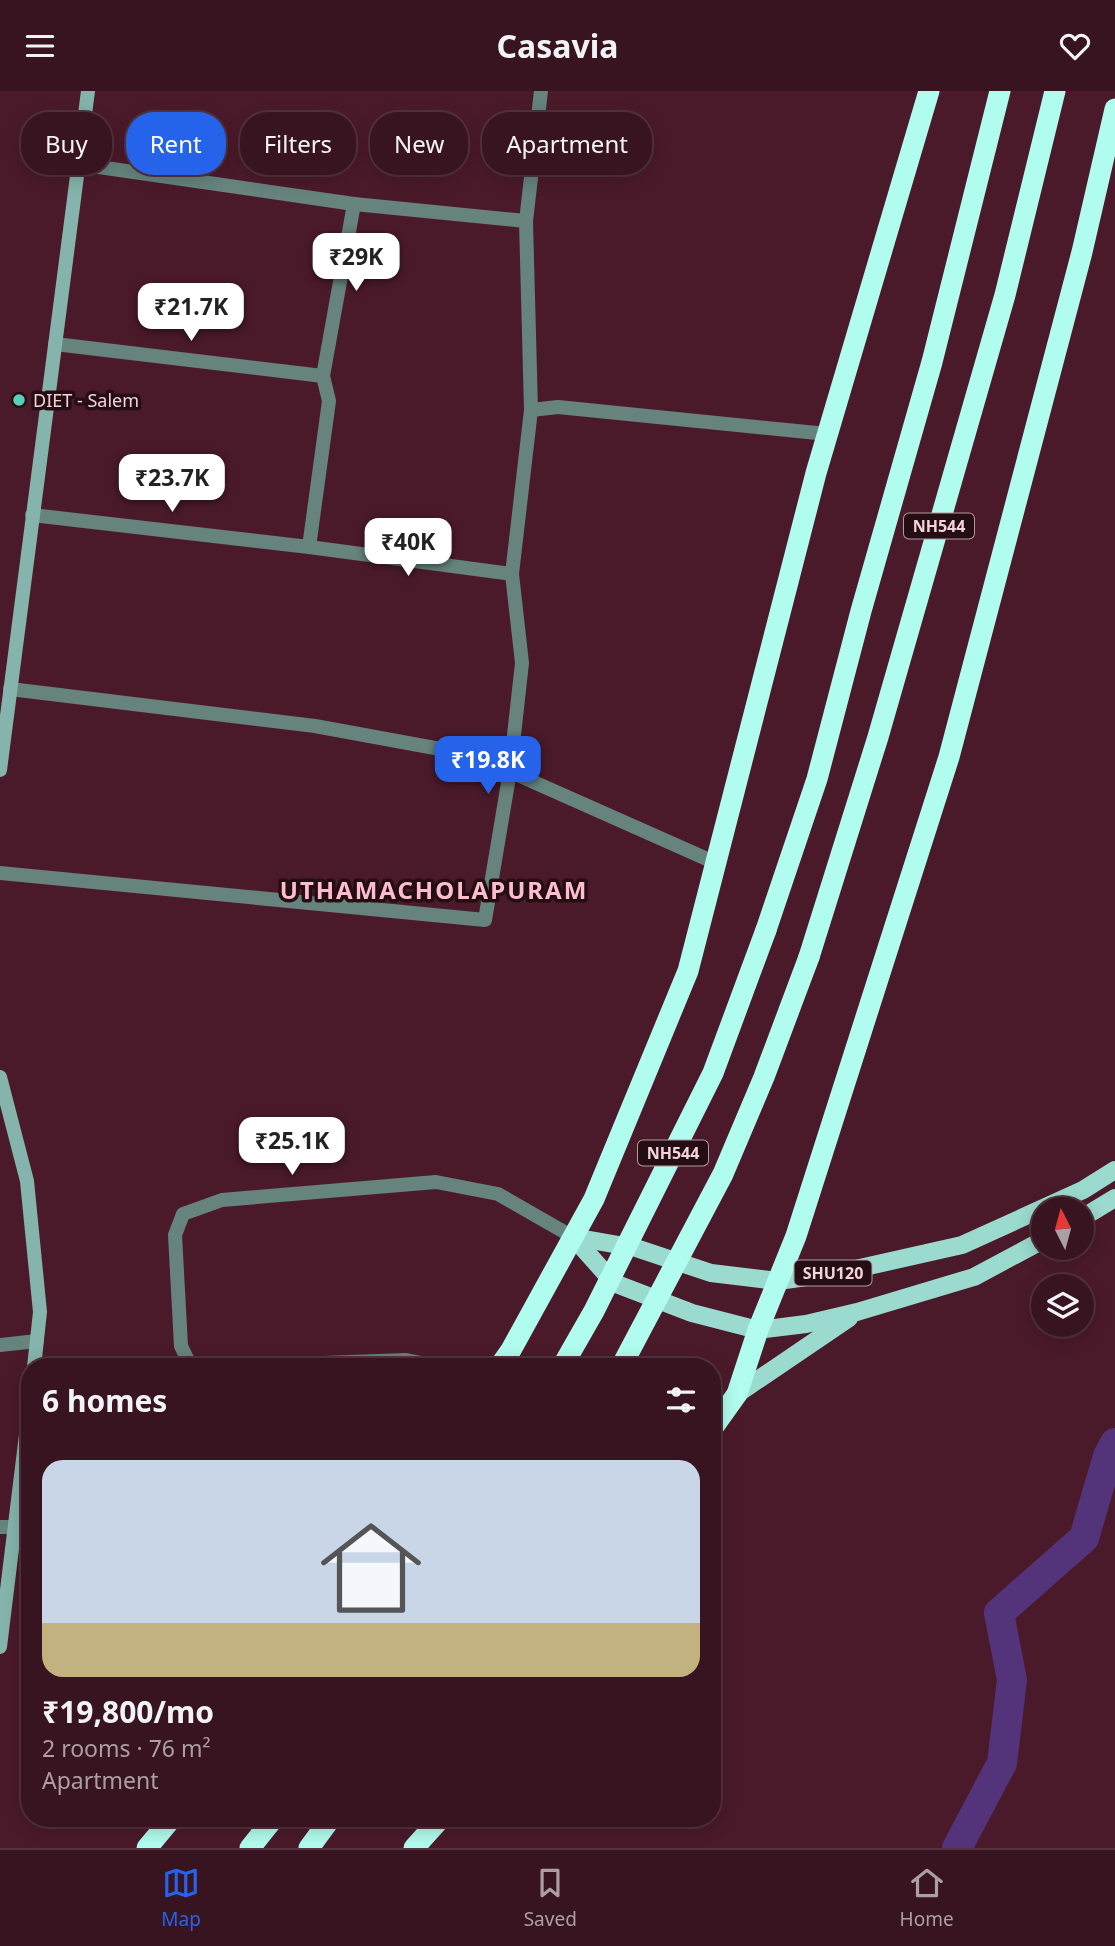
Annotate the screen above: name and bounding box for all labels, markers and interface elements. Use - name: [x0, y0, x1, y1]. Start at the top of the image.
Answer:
- text: Casavia: [497, 24, 618, 67]
- icon: menu: [21, 27, 59, 65]
- icon: heart: [1056, 27, 1094, 65]
- chip: Buy: [21, 112, 112, 175]
- chip: Rent: [126, 112, 226, 175]
- chip: Filters: [240, 112, 356, 175]
- chip: New: [370, 112, 468, 175]
- chip: Apartment: [482, 112, 652, 175]
- pin: ₹29K: [315, 233, 397, 293]
- text: ₹29K: [329, 240, 383, 272]
- pin: ₹21.7K: [134, 283, 248, 343]
- text: ₹21.7K: [154, 290, 228, 322]
- place label: DIET - Salem: [33, 388, 139, 412]
- marker: DIET - Salem: [11, 392, 27, 408]
- pin: ₹23.7K: [115, 455, 229, 514]
- text: ₹23.7K: [135, 461, 209, 493]
- road number: NH544: [904, 513, 974, 539]
- pin: ₹40K: [367, 519, 449, 578]
- text: ₹40K: [381, 525, 435, 557]
- pin: ₹19.8K: [431, 737, 545, 796]
- text: ₹19.8K: [451, 743, 525, 775]
- district label: UTHAMACHOLAPURAM: [280, 873, 588, 906]
- pin: ₹25.1K: [235, 1117, 349, 1177]
- text: ₹25.1K: [255, 1124, 329, 1156]
- road number: NH544: [638, 1141, 708, 1165]
- north arrow: [1031, 1197, 1094, 1260]
- map controls: [1031, 1197, 1094, 1337]
- road number: SHU120: [794, 1261, 872, 1285]
- button: layers: [1031, 1274, 1094, 1337]
- text: 6 homes: [42, 1380, 167, 1421]
- icon: filters: [662, 1381, 700, 1419]
- icon: home: [308, 1505, 434, 1631]
- text: ₹19,800/mo: [42, 1691, 214, 1732]
- text: 2 rooms · 76 m²: [42, 1732, 211, 1764]
- text: Apartment: [42, 1764, 159, 1796]
- tab: Map: [161, 1864, 201, 1932]
- tab: Saved: [524, 1864, 577, 1932]
- tab: Home: [900, 1864, 954, 1932]

